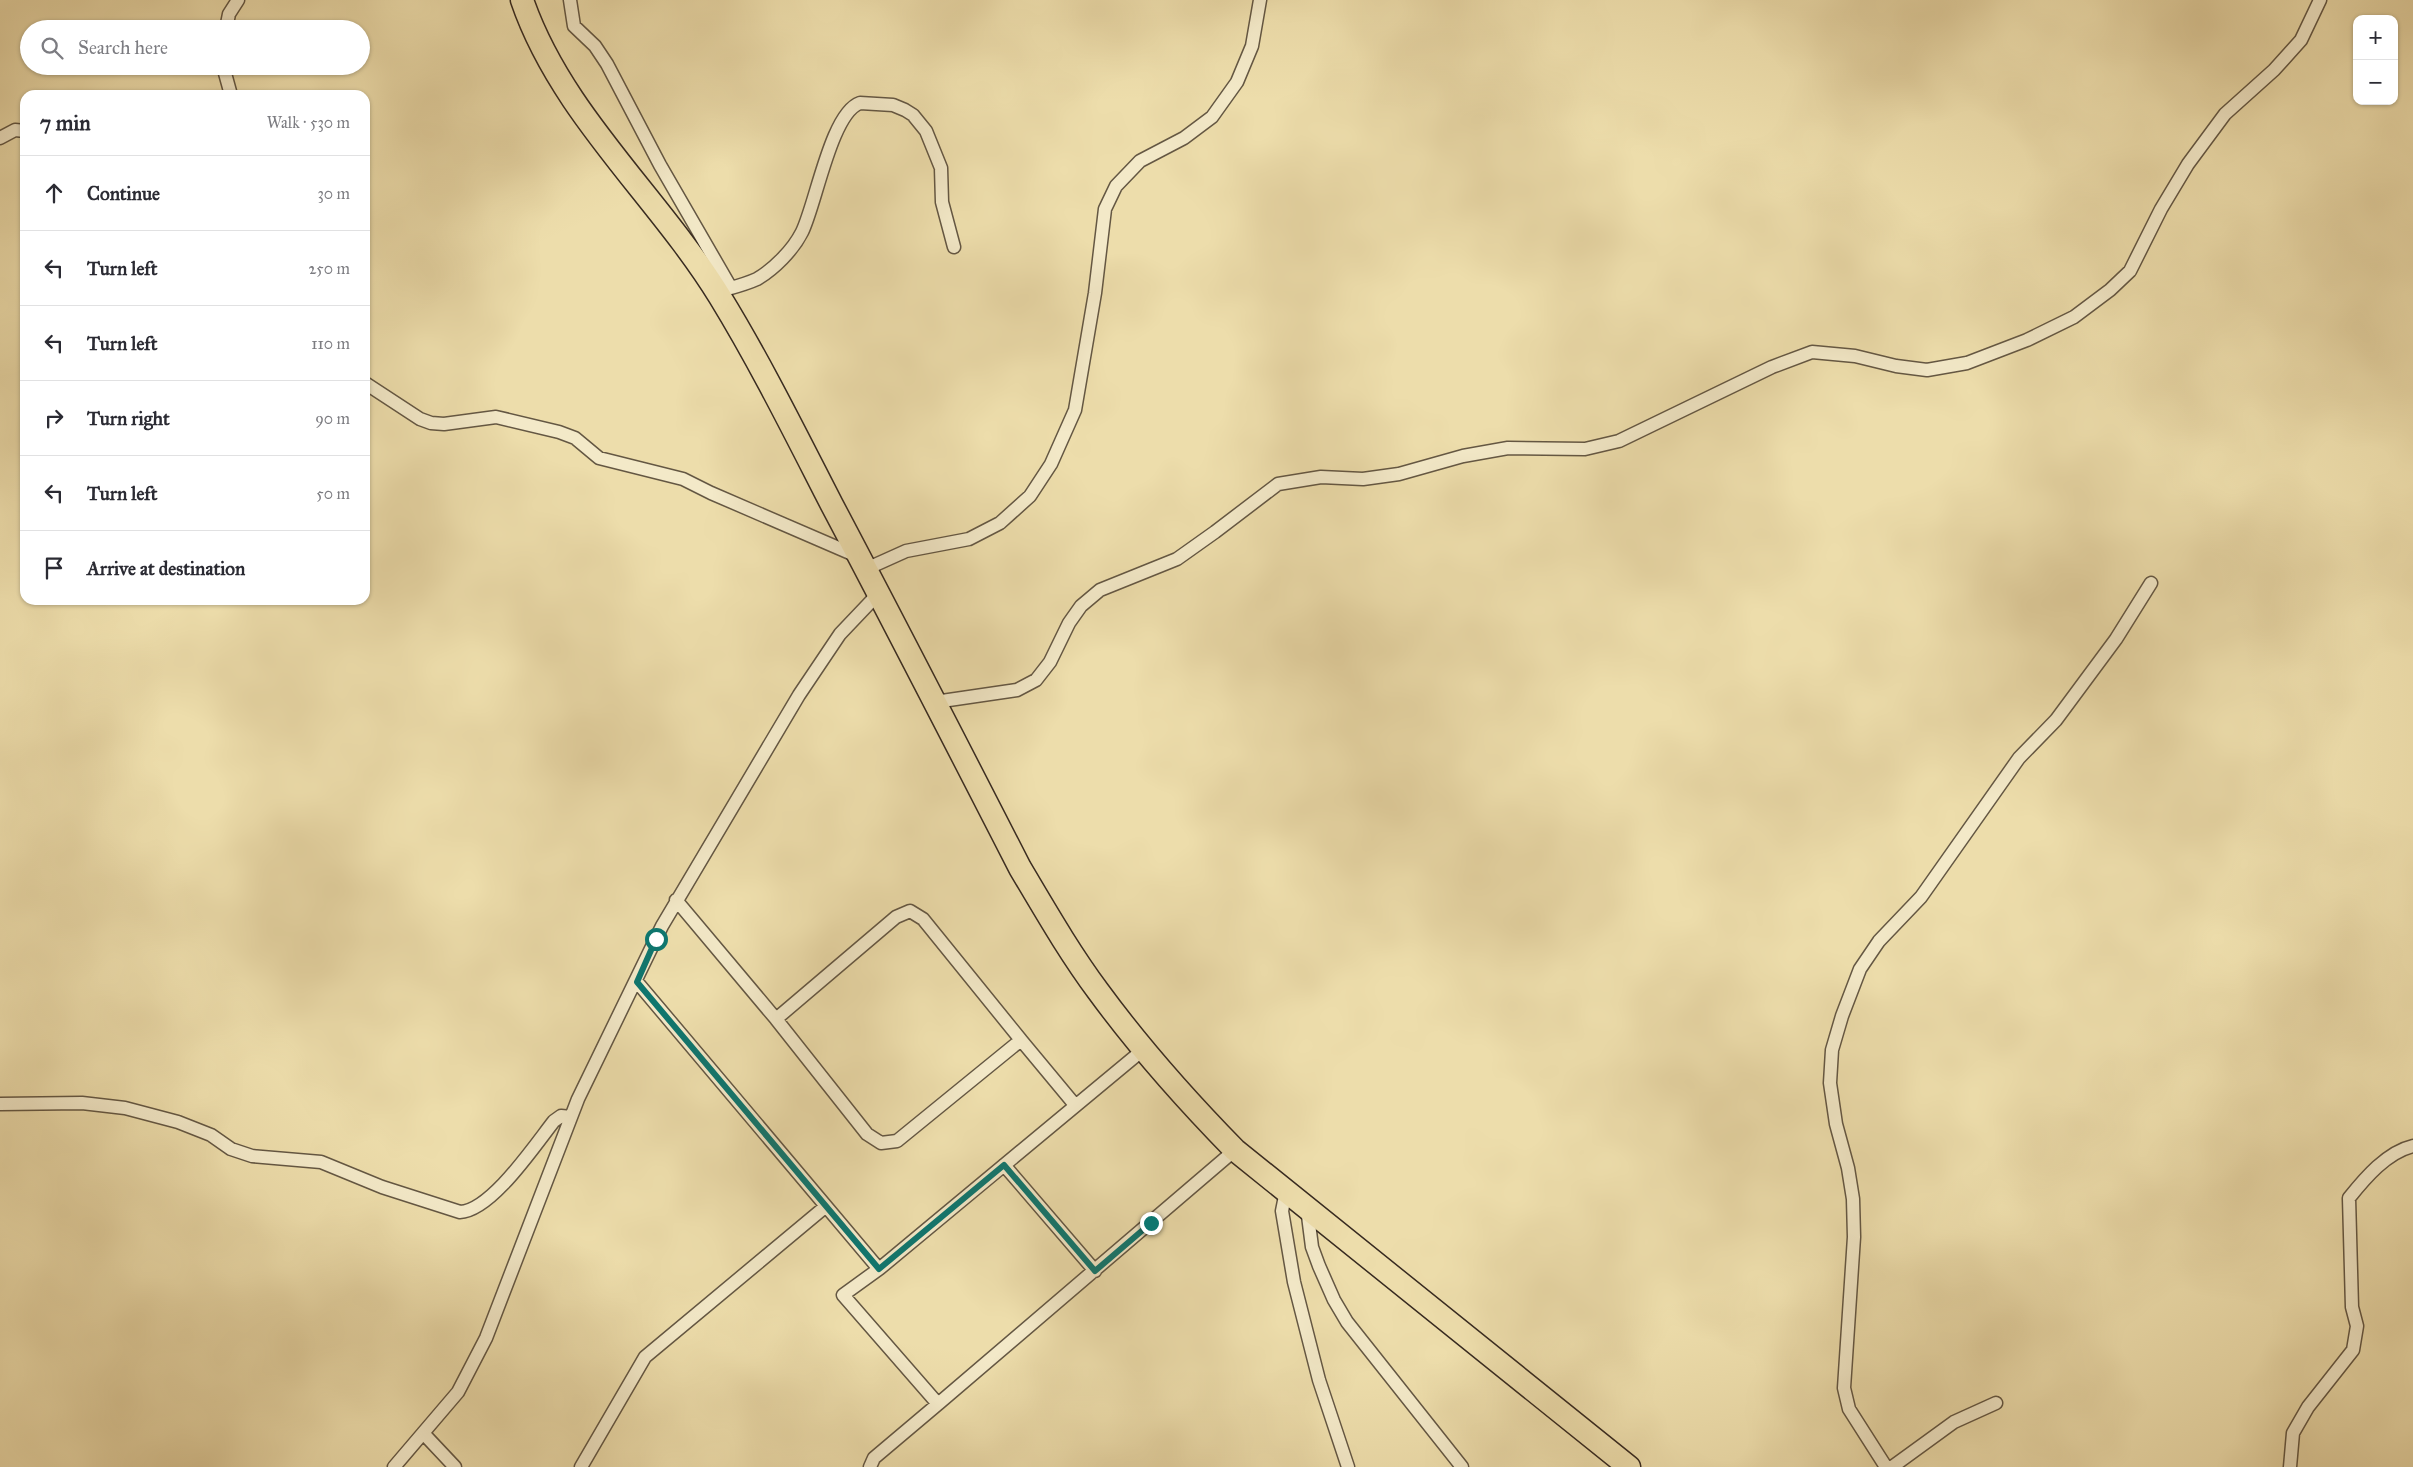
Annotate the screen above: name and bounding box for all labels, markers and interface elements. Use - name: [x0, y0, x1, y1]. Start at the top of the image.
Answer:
- map controls: [2353, 15, 2398, 105]
- button: +: [2353, 15, 2398, 60]
- search box: [20, 20, 370, 75]
- icon: search: [38, 34, 66, 62]
- text: Search here: [78, 36, 168, 59]
- button: −: [2353, 60, 2398, 105]
- text: 7 min: [40, 110, 91, 136]
- text: Walk · 530 m: [267, 113, 350, 132]
- icon: ahead: [40, 179, 68, 207]
- text: Continue: [87, 182, 160, 205]
- text: 30 m: [317, 184, 350, 203]
- icon: left: [40, 254, 68, 282]
- text: Turn left: [87, 257, 157, 280]
- text: 250 m: [309, 259, 350, 278]
- icon: left: [40, 329, 68, 357]
- text: Turn left: [87, 332, 157, 355]
- text: 110 m: [311, 334, 350, 353]
- icon: right: [40, 404, 68, 432]
- text: Turn right: [87, 407, 170, 430]
- text: 90 m: [315, 409, 350, 428]
- icon: left: [40, 479, 68, 507]
- text: Turn left: [87, 482, 157, 505]
- text: 50 m: [316, 484, 350, 503]
- icon: arrive: [40, 554, 68, 582]
- text: Arrive at destination: [87, 557, 245, 580]
- route start: [645, 928, 668, 951]
- route end: [1140, 1212, 1163, 1235]

